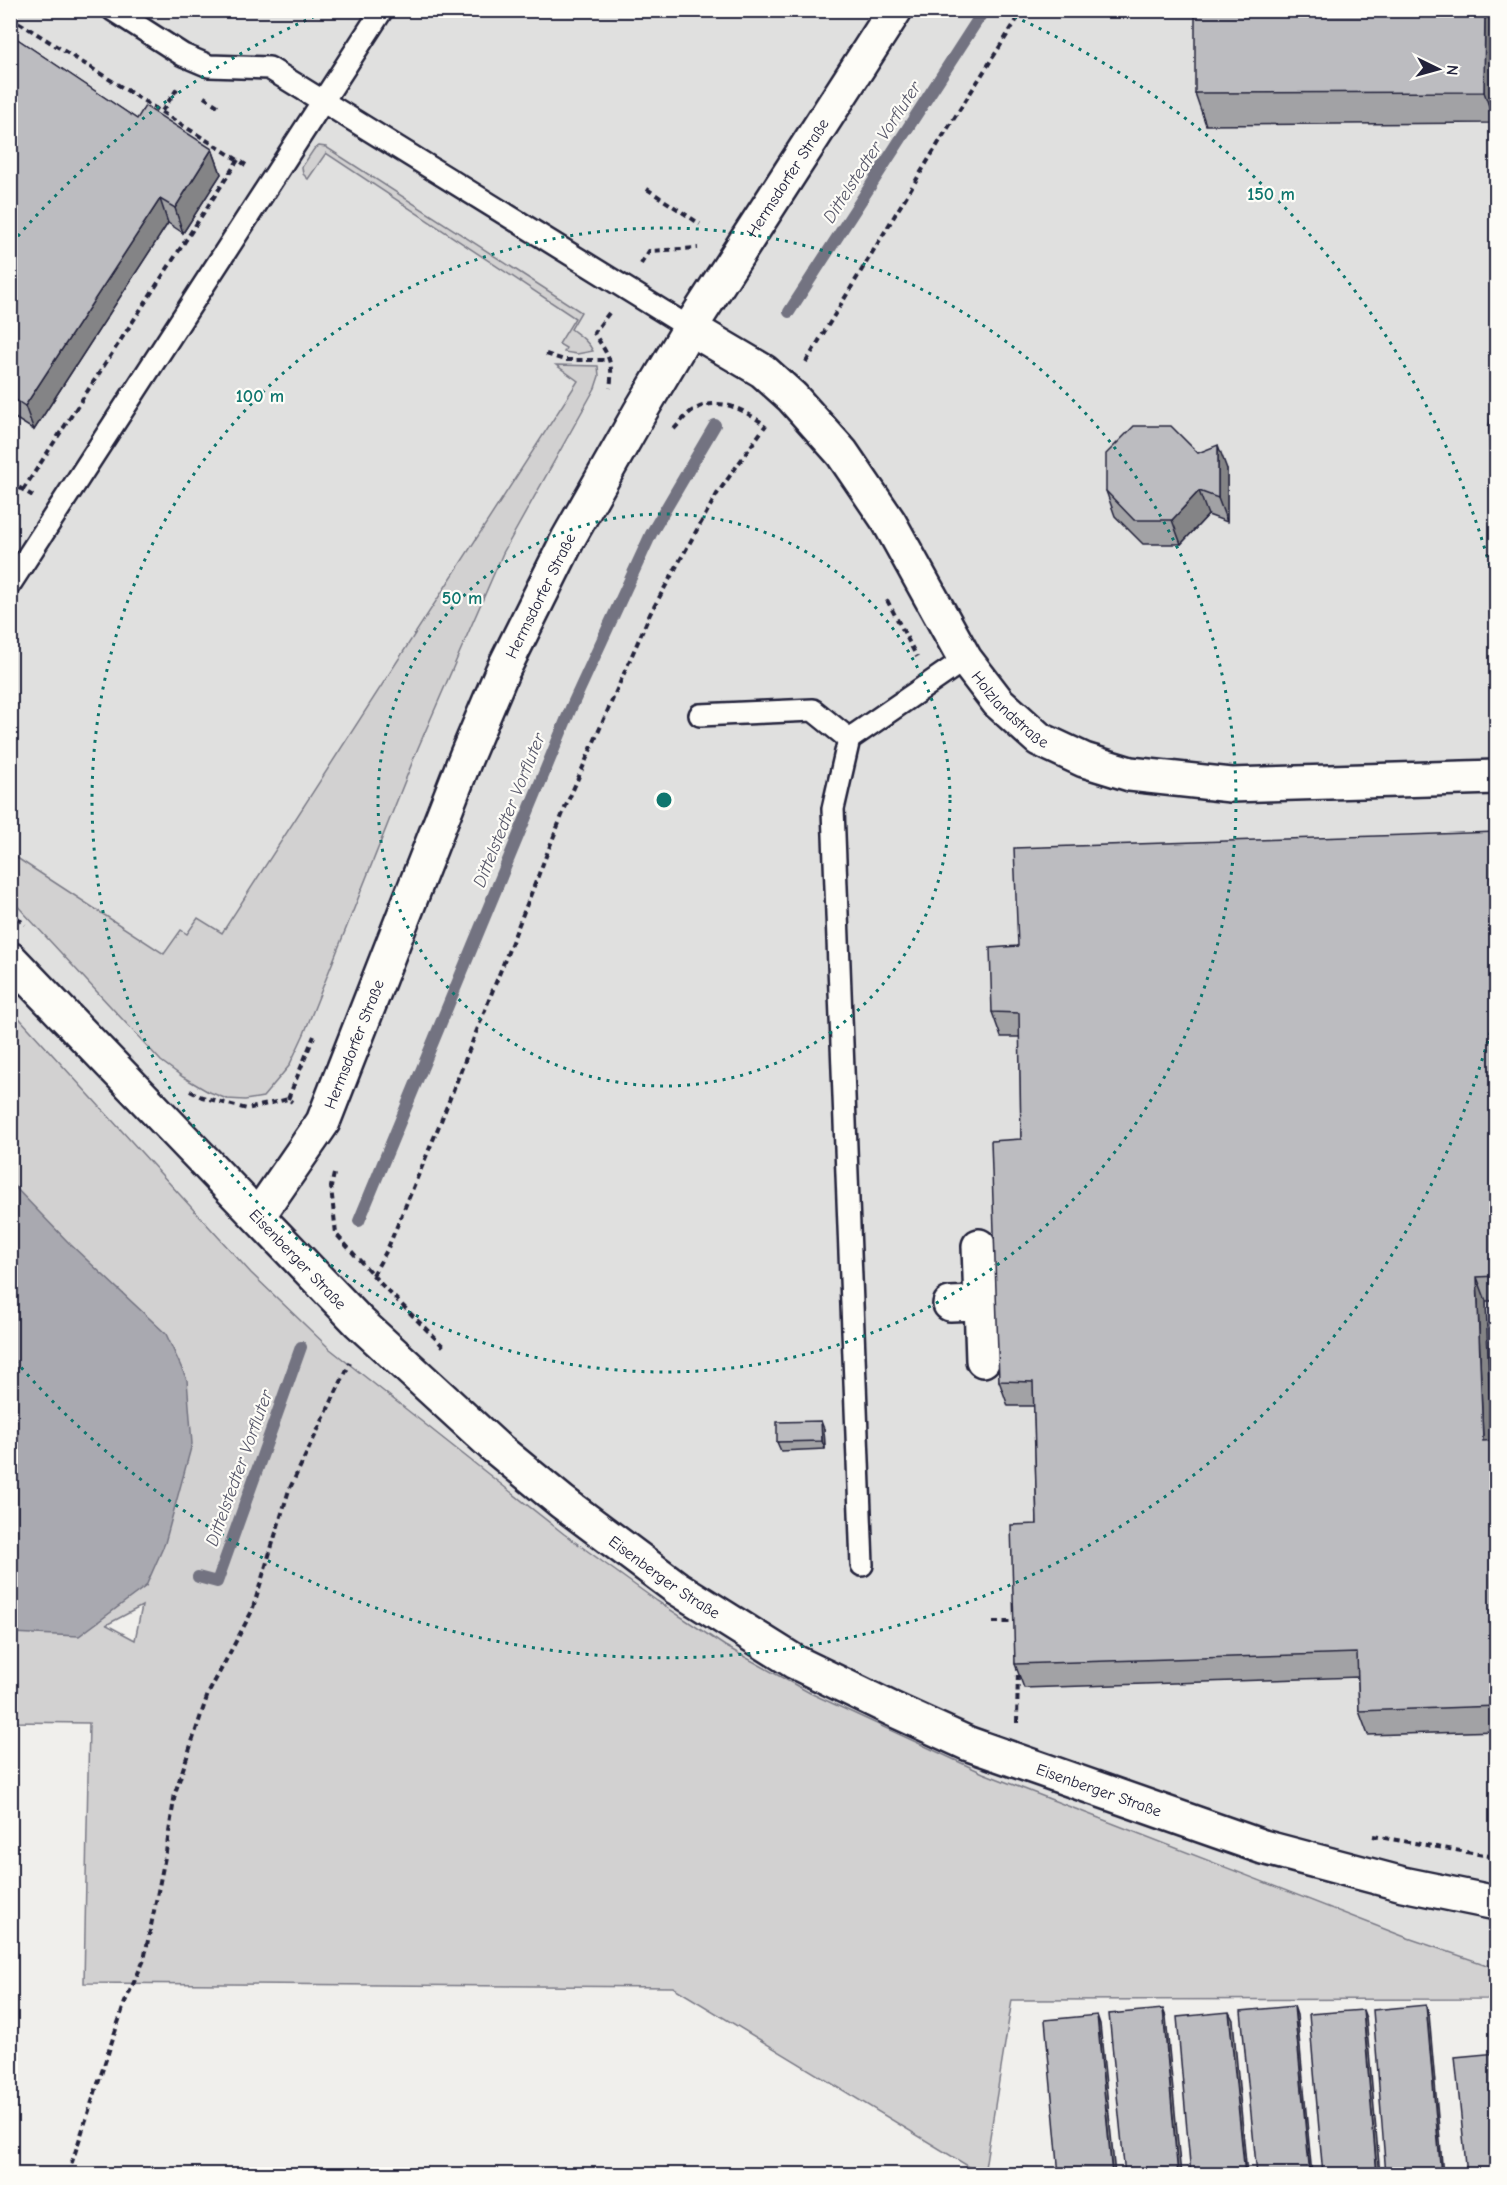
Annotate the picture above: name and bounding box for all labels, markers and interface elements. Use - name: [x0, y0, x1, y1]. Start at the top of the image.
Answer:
- north arrow: [1408, 39, 1468, 99]
- text: N: [1443, 64, 1461, 76]
- water label: Dittelstedter Vorfluter: [819, 77, 926, 227]
- street label: Hermsdorfer Straße: [743, 115, 833, 241]
- text: 150 m: [1247, 184, 1295, 205]
- text: 100 m: [236, 386, 284, 407]
- street label: Hermsdorfer Straße: [502, 530, 579, 661]
- text: 50 m: [442, 588, 482, 609]
- street label: Holzlandstraße: [968, 668, 1051, 752]
- water label: Dittelstedter Vorfluter: [469, 729, 550, 890]
- centre of rings: [654, 790, 674, 810]
- street label: Hermsdorfer Straße: [321, 977, 388, 1112]
- street label: Eisenberger Straße: [245, 1206, 350, 1313]
- water label: Dittelstedter Vorfluter: [202, 1387, 278, 1549]
- street label: Eisenberger Straße: [605, 1532, 723, 1623]
- street label: Eisenberger Straße: [1034, 1760, 1164, 1821]

